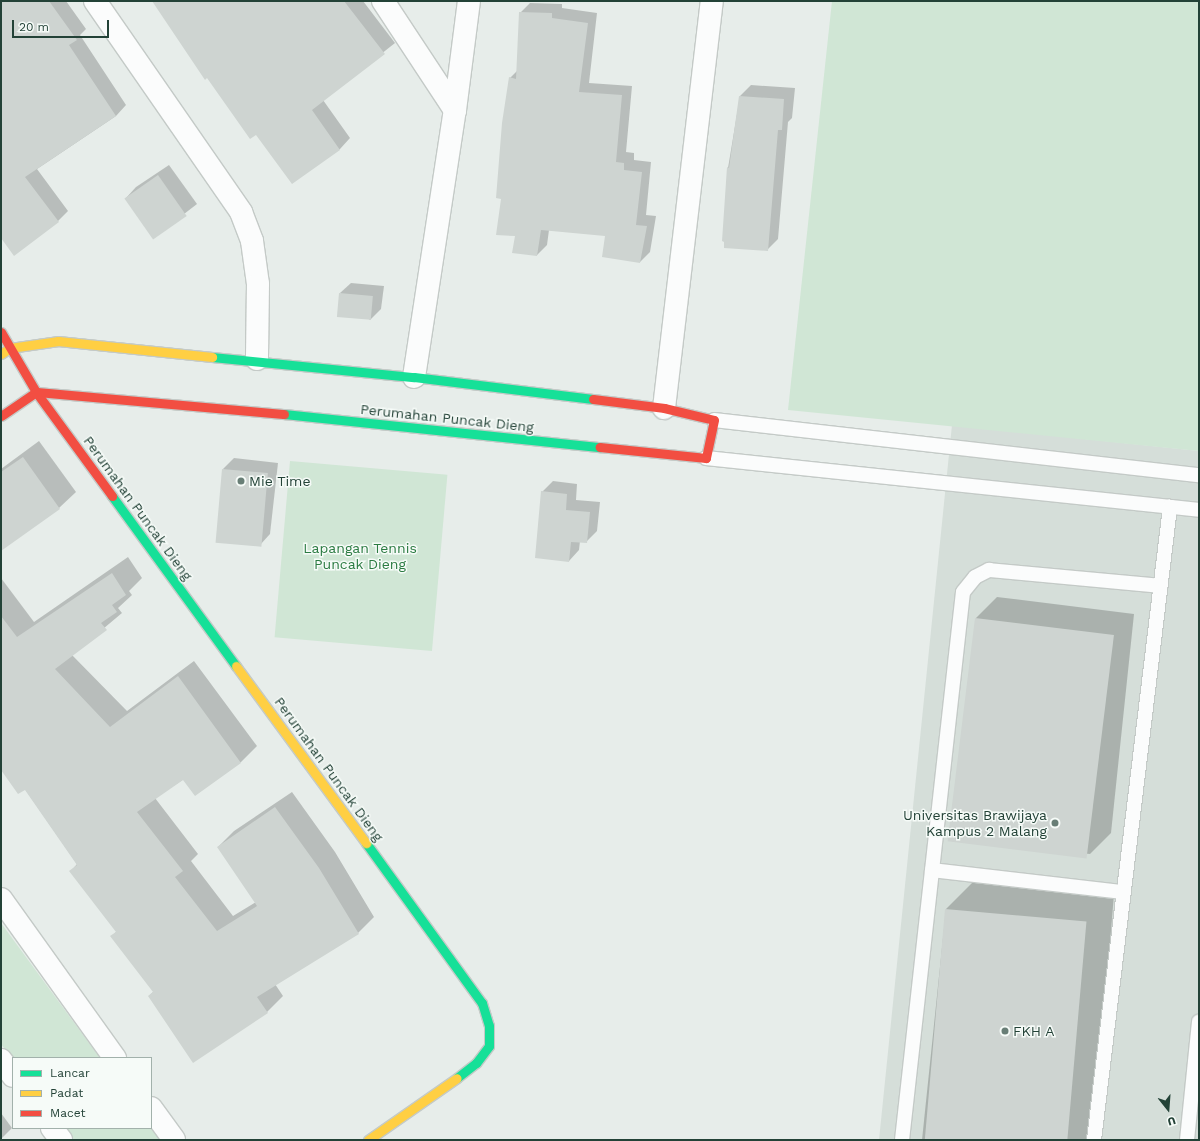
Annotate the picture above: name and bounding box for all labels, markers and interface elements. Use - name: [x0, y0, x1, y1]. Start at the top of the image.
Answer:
- scale bar: [14, 12, 111, 38]
- text: 20 m: [19, 20, 49, 34]
- street label: Perumahan Puncak Dieng: [359, 401, 535, 435]
- street label: Perumahan Puncak Dieng: [80, 433, 196, 583]
- place label: Mie Time: [249, 473, 311, 489]
- marker: Mie Time: [236, 476, 246, 486]
- park label: Lapangan Tennis Puncak Dieng: [303, 540, 417, 572]
- street label: Perumahan Puncak Dieng: [271, 694, 387, 844]
- place label: Universitas Brawijaya Kampus 2 Malang: [903, 807, 1047, 840]
- marker: Universitas Brawijaya Kampus 2 Malang: [1050, 818, 1060, 828]
- place label: FKH A: [1013, 1023, 1055, 1039]
- marker: FKH A: [1000, 1026, 1010, 1036]
- legend: [12, 1057, 152, 1129]
- text: Lancar: [50, 1066, 90, 1080]
- text: Padat: [50, 1086, 83, 1100]
- north arrow: [1148, 1089, 1188, 1129]
- text: Macet: [50, 1106, 85, 1120]
- text: U: [1166, 1114, 1177, 1128]

